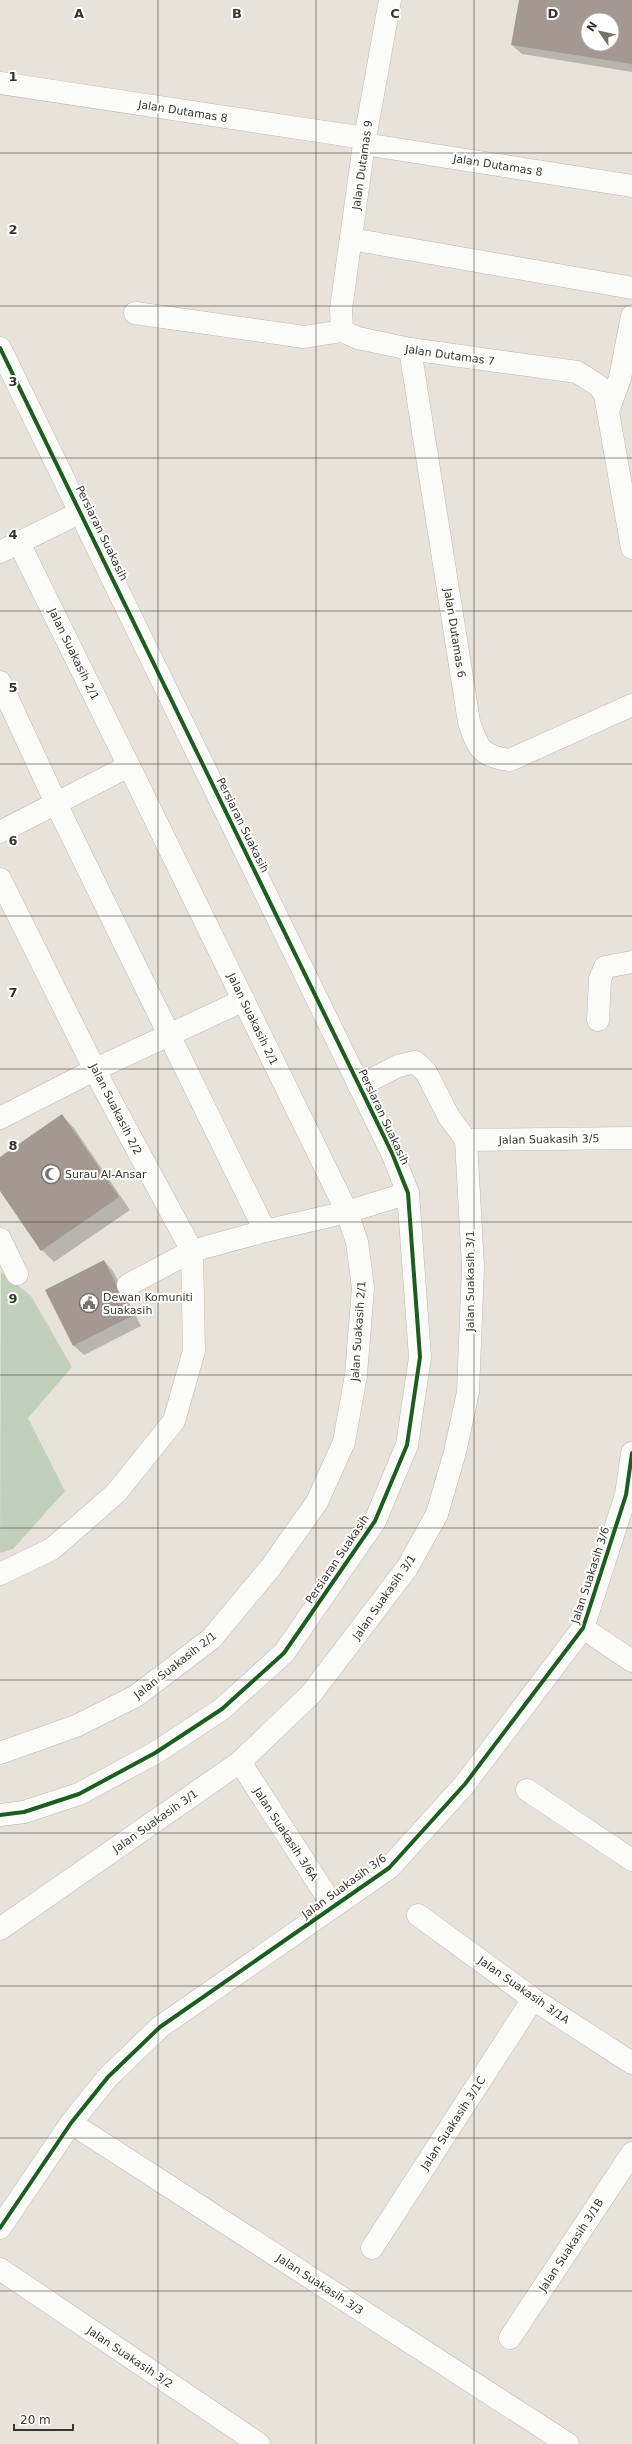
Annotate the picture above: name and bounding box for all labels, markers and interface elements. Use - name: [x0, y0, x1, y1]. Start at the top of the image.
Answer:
- text: A: [74, 6, 84, 21]
- text: B: [232, 6, 242, 21]
- text: C: [390, 6, 400, 21]
- text: D: [548, 6, 559, 21]
- north arrow: [580, 12, 620, 52]
- text: N: [584, 19, 600, 34]
- text: 1: [8, 69, 18, 84]
- street label: Jalan Dutamas 8: [136, 98, 229, 125]
- street label: Jalan Dutamas 9: [350, 119, 375, 212]
- street label: Jalan Dutamas 8: [451, 152, 544, 179]
- text: 2: [8, 222, 18, 237]
- street label: Jalan Dutamas 7: [403, 343, 496, 368]
- text: 3: [8, 374, 18, 389]
- street label: Persiaran Suakasih: [73, 484, 130, 583]
- text: 4: [8, 527, 18, 542]
- street label: Jalan Dutamas 6: [441, 586, 468, 679]
- street label: Jalan Suakasih 2/1: [45, 605, 101, 702]
- text: 5: [8, 680, 18, 695]
- street label: Persiaran Suakasih: [214, 776, 271, 875]
- text: 6: [8, 833, 18, 848]
- street label: Jalan Suakasih 2/1: [224, 970, 280, 1067]
- text: 7: [8, 985, 18, 1000]
- street label: Jalan Suakasih 2/2: [86, 1060, 144, 1157]
- street label: Persiaran Suakasih: [356, 1067, 411, 1167]
- street label: Jalan Suakasih 3/5: [497, 1132, 600, 1147]
- text: 8: [8, 1138, 18, 1153]
- mosque icon: Surau Al-Ansar: [40, 1163, 62, 1185]
- place label: Surau Al-Ansar: [65, 1168, 147, 1181]
- street label: Jalan Suakasih 3/1: [464, 1231, 477, 1332]
- street label: Jalan Suakasih 2/1: [348, 1280, 368, 1383]
- text: 9: [8, 1291, 18, 1306]
- place label: Dewan Komuniti Suakasih: [103, 1291, 193, 1317]
- public building icon: Dewan Komuniti Suakasih: [78, 1292, 100, 1314]
- street label: Persiaran Suakasih: [303, 1512, 372, 1606]
- street label: Jalan Suakasih 3/6: [568, 1525, 612, 1626]
- street label: Jalan Suakasih 3/1: [350, 1552, 419, 1643]
- street label: Jalan Suakasih 2/1: [131, 1629, 219, 1702]
- street label: Jalan Suakasih 3/6A: [250, 1784, 321, 1884]
- street label: Jalan Suakasih 3/1: [109, 1787, 200, 1856]
- street label: Jalan Suakasih 3/6: [299, 1852, 389, 1922]
- street label: Jalan Suakasih 3/1A: [475, 1953, 572, 2027]
- street label: Jalan Suakasih 3/1C: [418, 2074, 489, 2173]
- street label: Jalan Suakasih 3/1B: [536, 2196, 606, 2295]
- street label: Jalan Suakasih 3/3: [273, 2251, 366, 2317]
- street label: Jalan Suakasih 3/2: [83, 2323, 175, 2391]
- scale bar: [14, 2406, 73, 2432]
- text: 20 m: [20, 2413, 51, 2427]

